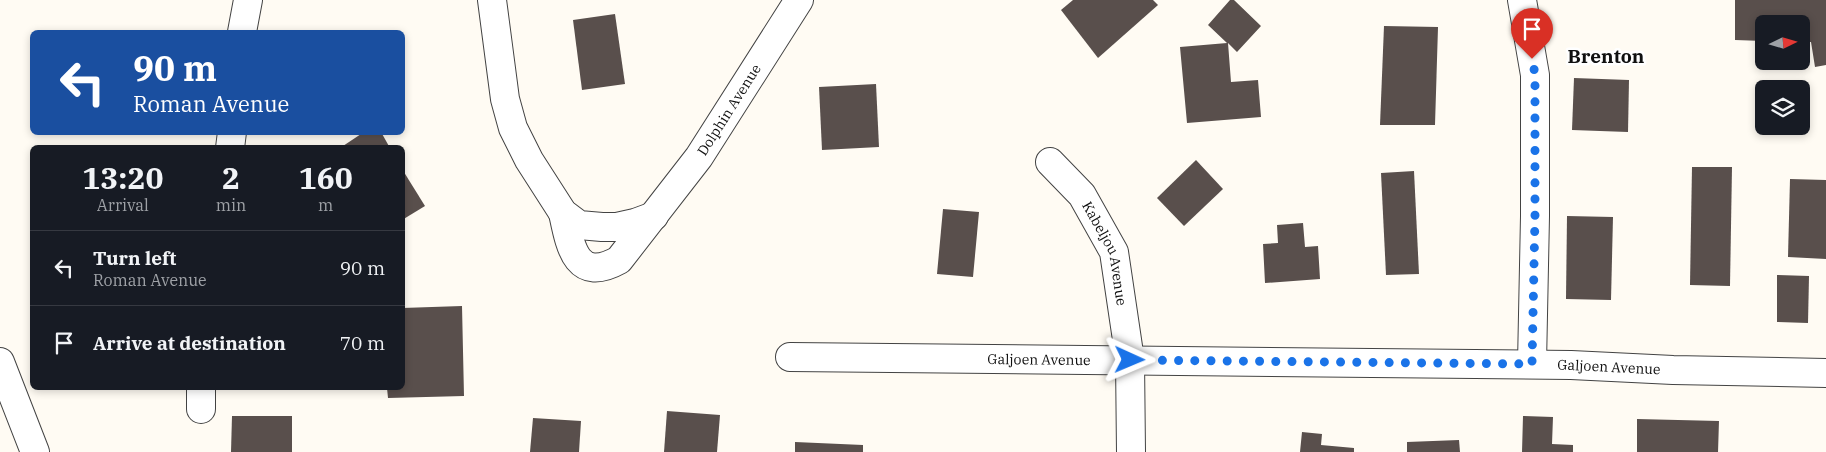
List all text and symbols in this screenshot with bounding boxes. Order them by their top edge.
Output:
pin [1511,8,1553,59]
icon: arrive [1518,15,1546,43]
north arrow [1755,15,1810,70]
map controls [1755,15,1810,135]
district label: Brenton [1568,44,1645,68]
text: 90 m [133,45,217,91]
icon: left [50,50,115,115]
street label: Dolphin Avenue [693,61,765,159]
button: layers [1755,80,1810,135]
text: Roman Avenue [133,89,289,118]
text: 13:20 [82,158,163,197]
text: 2 [222,158,240,197]
text: 160 [299,158,353,197]
text: Arrival [97,195,149,215]
text: min [216,195,246,215]
text: m [318,195,333,215]
street label: Kabeljou Avenue [1078,198,1131,307]
text: Turn left [93,246,176,270]
icon: left [50,254,78,282]
text: 90 m [340,256,385,280]
text: Roman Avenue [93,270,207,290]
icon: arrive [50,329,78,357]
text: Arrive at destination [93,331,286,355]
text: 70 m [340,331,385,355]
position arrow [1103,333,1155,385]
street label: Galjoen Avenue [987,350,1091,369]
street label: Galjoen Avenue [1557,356,1661,378]

